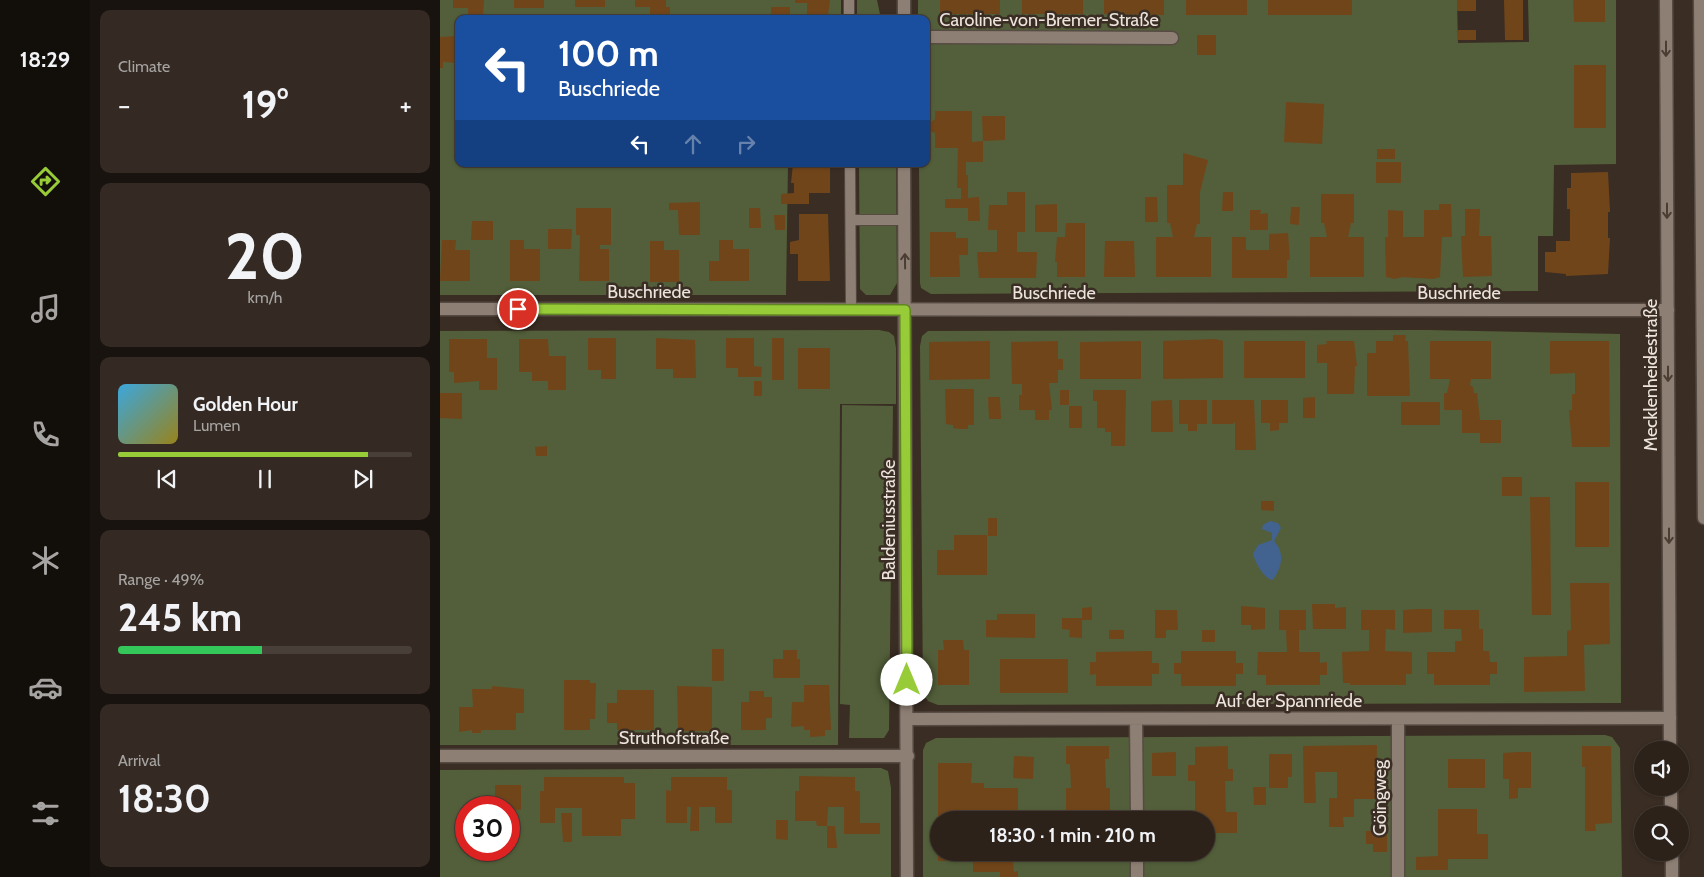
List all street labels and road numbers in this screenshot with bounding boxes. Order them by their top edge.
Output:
street label: Caroline-von-Bremer-Straße [939,9,1159,31]
street label: Buschriede [607,281,691,303]
street label: Buschriede [1012,282,1096,304]
street label: Buschriede [1417,282,1501,304]
street label: Mecklenheidestraße [1640,299,1662,451]
street label: Baldeniusstraße [878,460,900,580]
street label: Auf der Spannriede [1216,690,1362,712]
street label: Struthofstraße [619,727,729,749]
street label: Göingweg [1369,759,1391,836]

